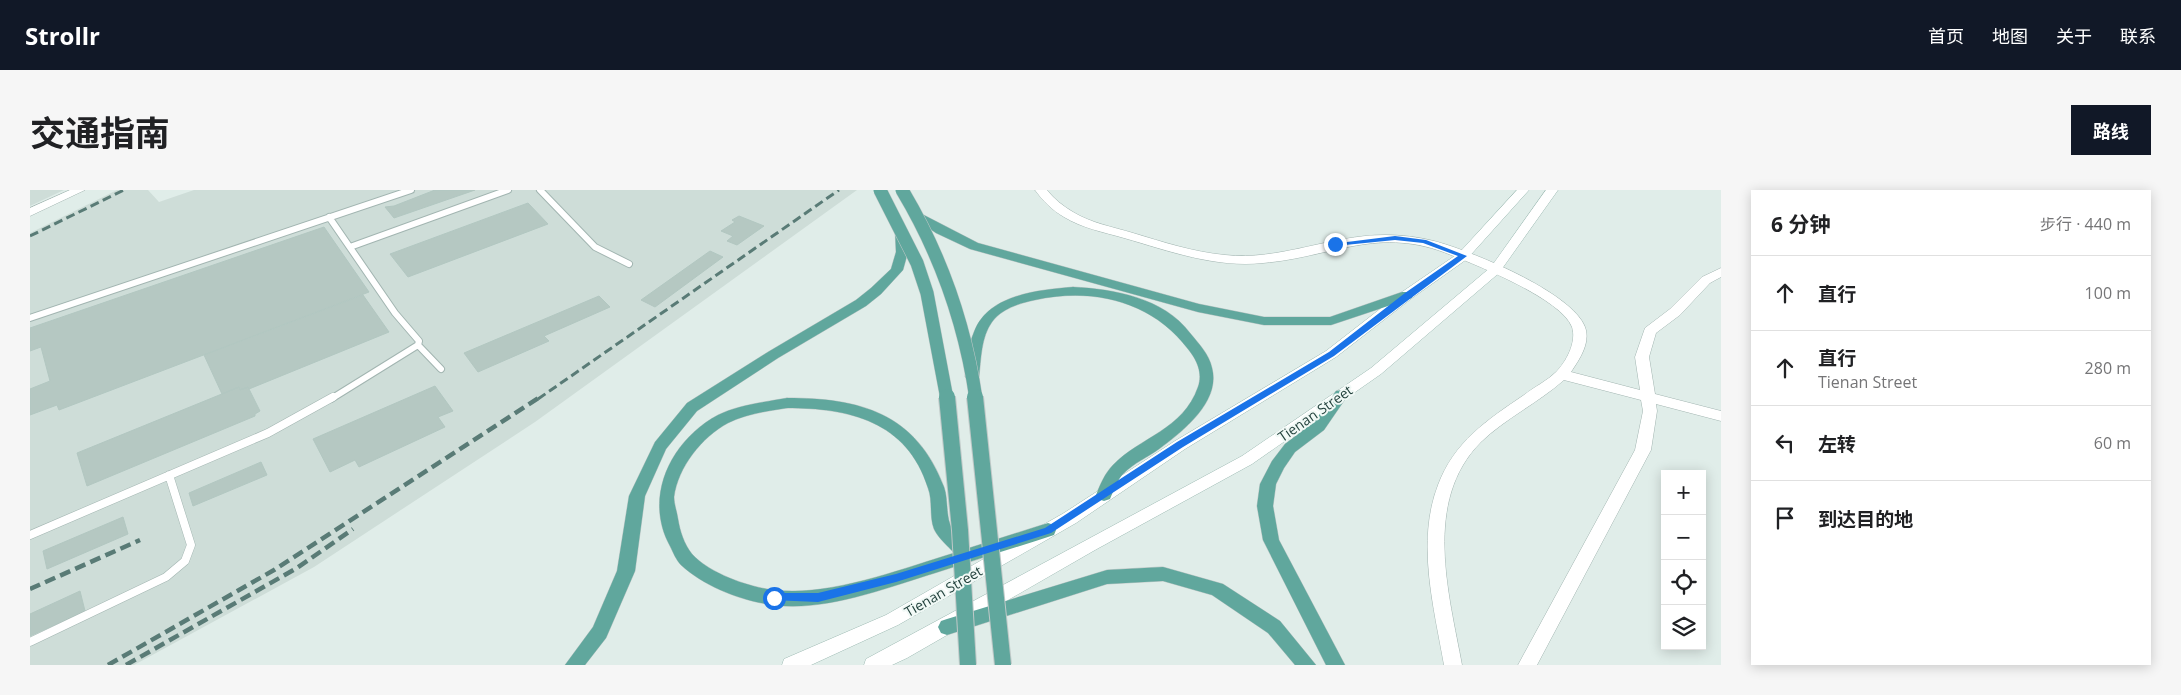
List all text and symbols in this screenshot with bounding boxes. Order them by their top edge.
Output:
text: Strollr [25,19,100,52]
text: 首页 [1928,24,1964,48]
text: 地图 [1992,24,2028,48]
text: 关于 [2056,24,2092,48]
text: 联系 [2120,24,2156,48]
button: 路线 [2071,105,2151,155]
text: 交通指南 [30,109,170,156]
text: 6 分钟 [1771,210,1830,238]
text: 步行 · 440 m [2040,213,2131,235]
route end [1324,233,1347,256]
icon: ahead [1771,279,1799,307]
text: 直行 [1818,281,1856,307]
text: 100 m [2085,282,2131,304]
text: 直行 [1818,345,1856,371]
icon: ahead [1771,354,1799,382]
text: 280 m [2085,357,2131,379]
text: Tienan Street [1818,371,1917,393]
street label: Tienan Street [1274,380,1356,446]
icon: left [1771,429,1799,457]
text: 左转 [1818,431,1856,457]
text: 60 m [2094,432,2131,454]
map controls [1661,470,1706,650]
button: + [1661,470,1706,515]
icon: arrive [1771,504,1799,532]
text: 到达目的地 [1818,506,1913,532]
button: − [1661,515,1706,560]
button: locate [1661,560,1706,605]
street label: Tienan Street [901,561,985,621]
route start [763,587,786,610]
button: layers [1661,605,1706,650]

